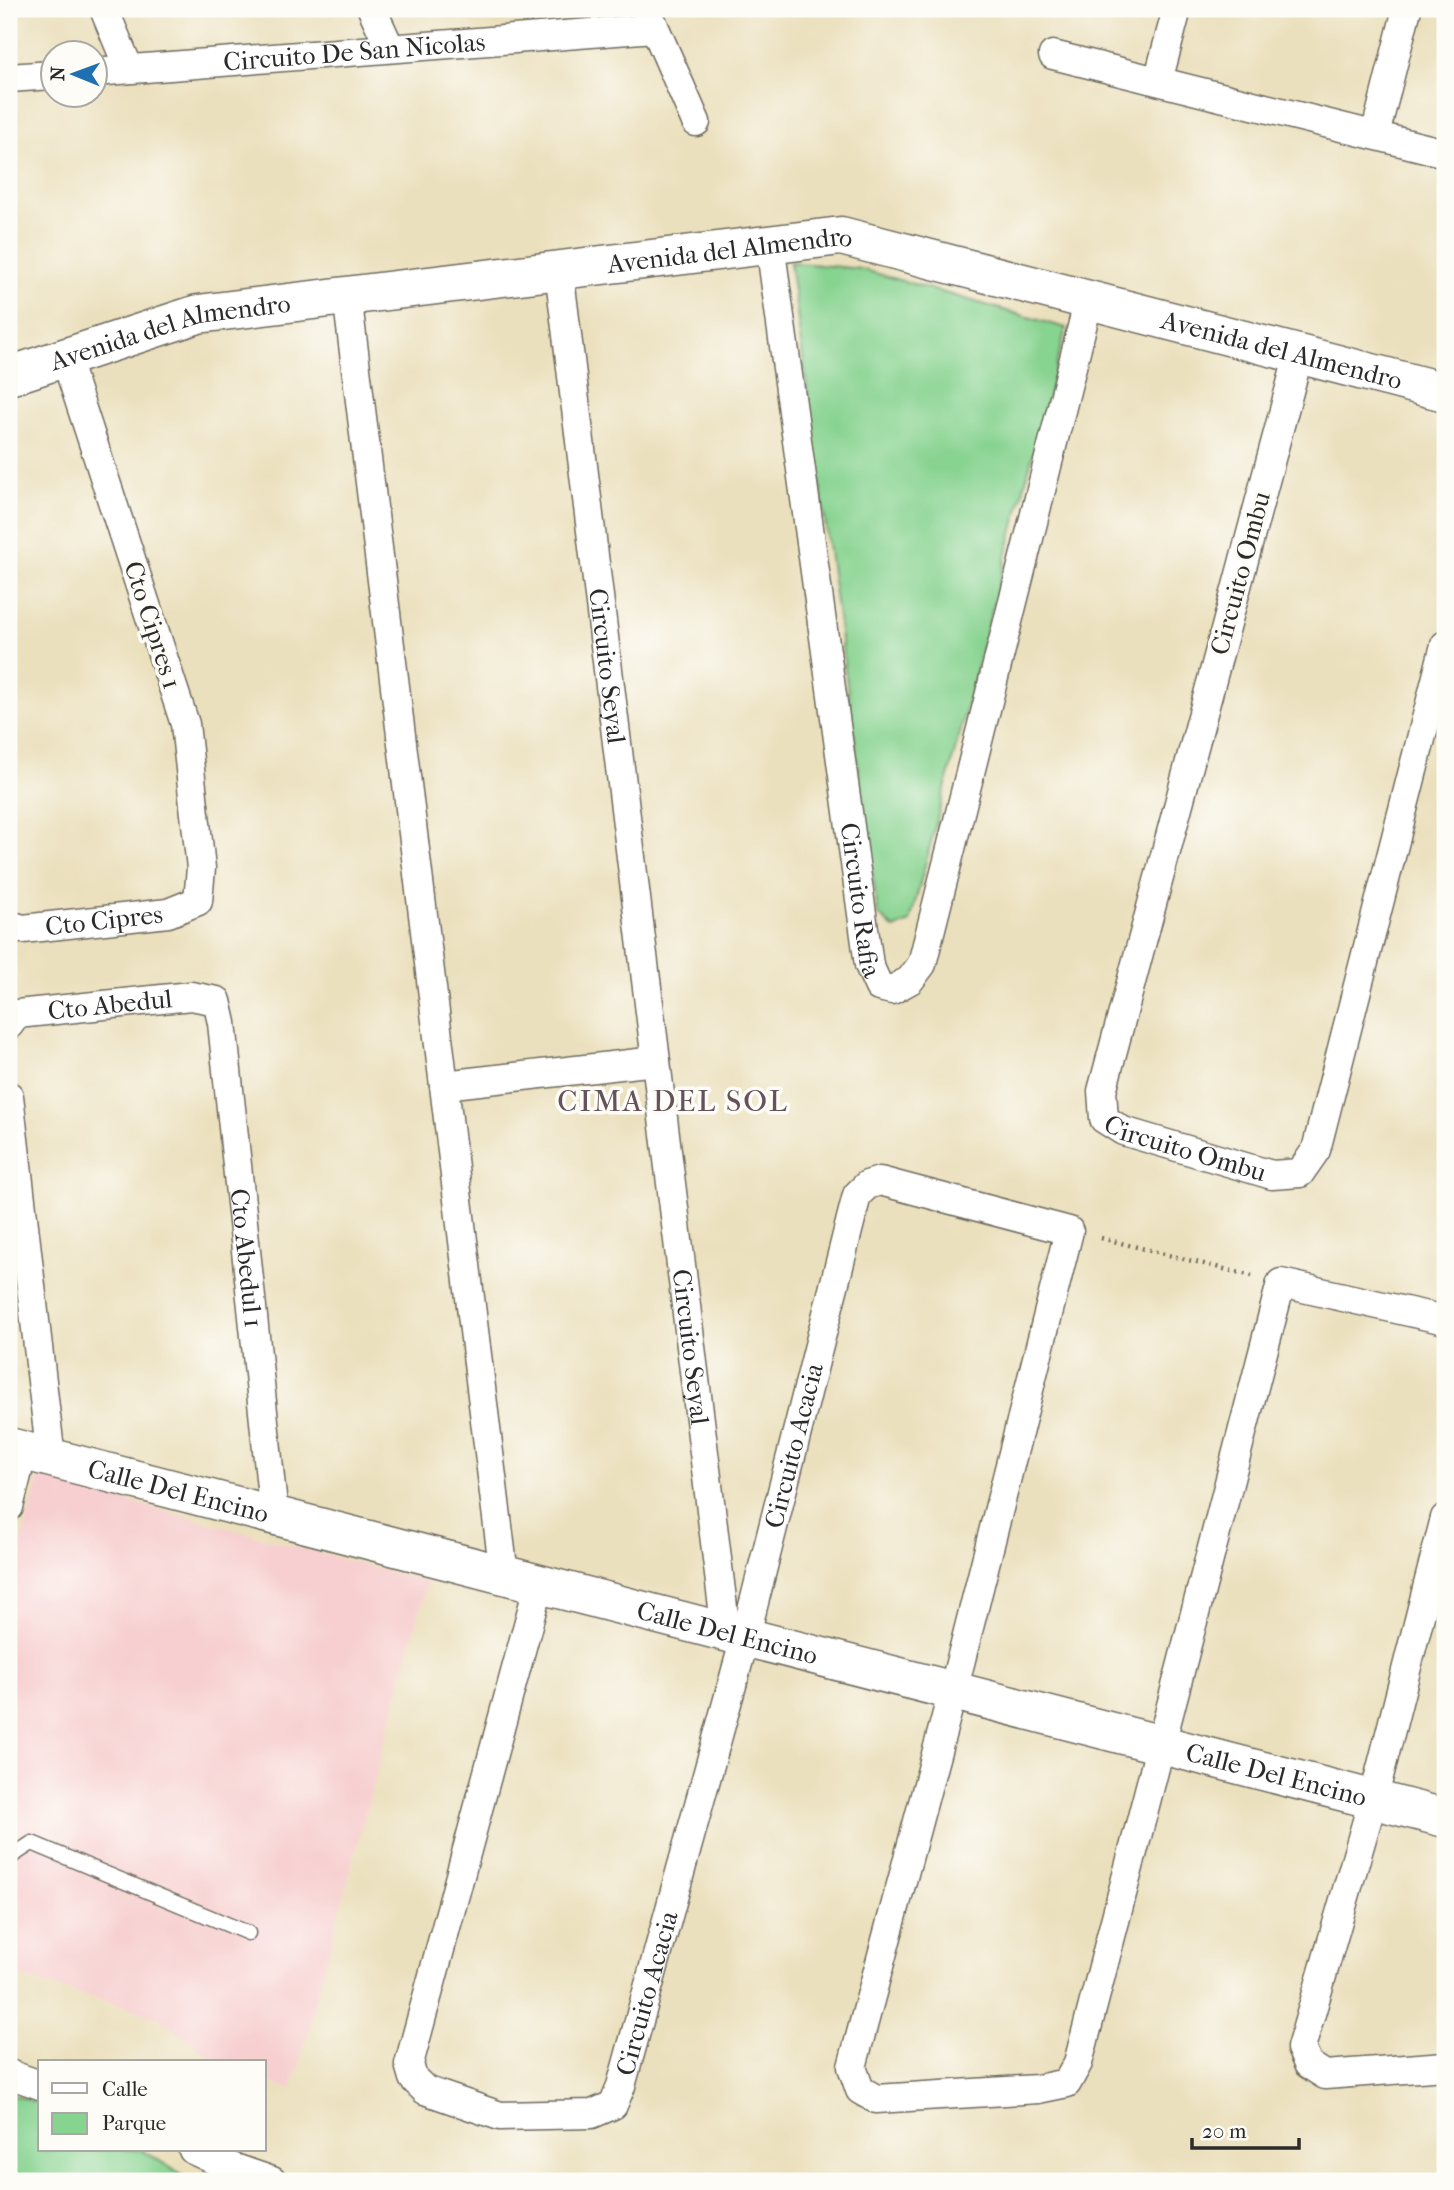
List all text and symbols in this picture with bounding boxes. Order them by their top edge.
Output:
street label: Circuito De San Nicolas [222,26,486,78]
north arrow [38,38,108,108]
text: N [47,66,69,81]
street label: Avenida del Almendro [605,221,856,280]
street label: Avenida del Almendro [45,288,292,378]
street label: Avenida del Almendro [1157,304,1405,396]
street label: Circuito Ombu [1204,488,1277,658]
street label: Cto Cipres 1 [117,557,188,693]
street label: Circuito Seyal [582,587,632,746]
street label: Circuito Rafia [834,821,888,983]
street label: Cto Cipres [44,899,164,942]
street label: Cto Abedul [46,983,174,1027]
district label: CIMA DEL SOL [557,1084,789,1119]
street label: Circuito Ombu [1098,1108,1270,1189]
street label: Cto Abedul 1 [224,1187,269,1329]
street label: Circuito Seyal [666,1267,715,1427]
street label: Circuito Acacia [758,1359,830,1532]
street label: Calle Del Encino [85,1453,272,1529]
street label: Calle Del Encino [633,1595,821,1671]
street label: Calle Del Encino [1182,1737,1370,1813]
street label: Circuito Acacia [610,1907,685,2079]
legend [38,2060,266,2152]
text: Calle [102,2077,148,2101]
scale bar [1192,2106,1298,2150]
text: Parque [102,2111,166,2135]
text: 20 m [1202,2119,1247,2143]

